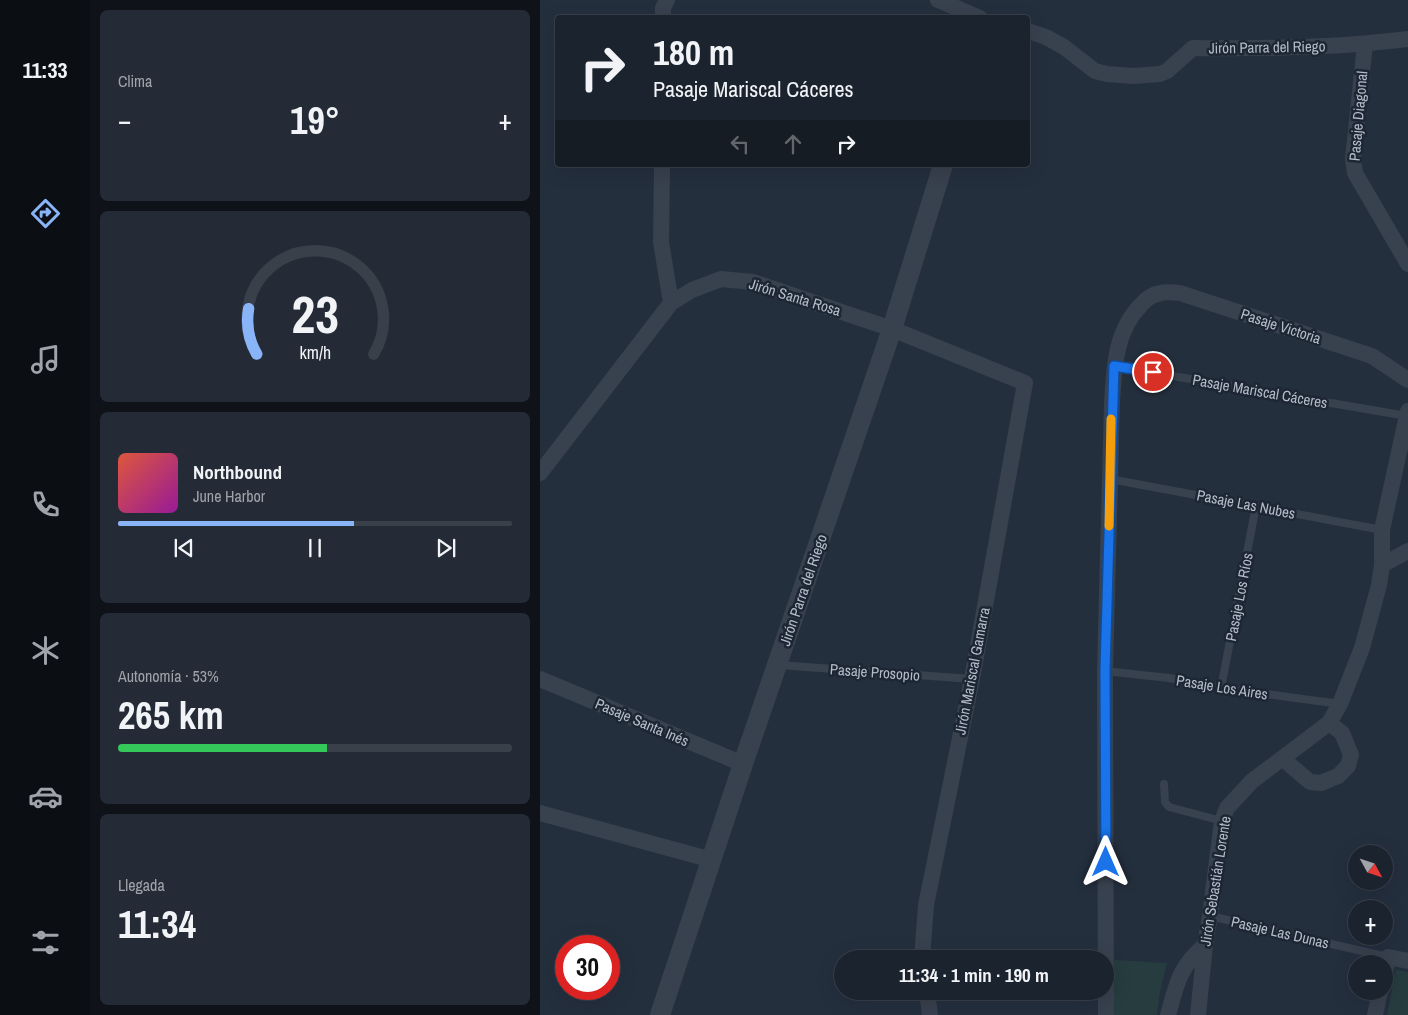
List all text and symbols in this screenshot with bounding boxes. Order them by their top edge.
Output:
text: 180 m [653,29,734,76]
icon: right [570,35,635,100]
street label: Jirón Parra del Riego [1208,35,1326,59]
text: 11:33 [22,55,68,85]
text: Clima [118,70,152,92]
street label: Pasaje Diagonal [1344,70,1372,162]
text: Pasaje Mariscal Cáceres [653,74,854,104]
text: 19° [290,95,340,146]
text: − [118,101,131,139]
text: + [499,101,512,139]
icon: left [726,130,754,158]
icon: ahead [779,130,807,158]
icon: right [832,130,860,158]
icon: directions [28,196,63,231]
street label: Jirón Santa Rosa [746,273,844,321]
text: 23 [291,279,339,349]
street label: Pasaje Victoria [1238,303,1324,349]
text: km/h [299,341,331,365]
icon: music [28,342,63,377]
pin [1132,351,1174,393]
icon: arrive [1139,358,1167,386]
street label: Pasaje Mariscal Cáceres [1191,369,1329,413]
text: Northbound [193,459,282,485]
street label: Pasaje Las Nubes [1195,484,1297,524]
text: June Harbor [193,485,265,507]
icon: phone [28,487,63,522]
street label: Jirón Parra del Riego [774,531,832,649]
icon: previous [170,534,198,562]
icon: pause [301,534,329,562]
icon: next [432,534,460,562]
street label: Pasaje Los Ríos [1220,551,1258,643]
street label: Jirón Mariscal Gamarra [949,605,995,736]
icon: climate [28,633,63,668]
street label: Pasaje Prosopio [829,658,921,686]
text: Autonomía · 53% [118,665,219,687]
street label: Pasaje Los Aires [1175,669,1269,705]
text: 265 km [118,690,224,741]
street label: Pasaje Santa Inés [592,693,692,751]
icon: car [28,779,63,814]
street label: Jirón Sebastián Lorente [1194,814,1236,947]
position arrow [1079,835,1131,887]
north arrow [1348,845,1392,890]
map controls [1348,845,1393,1000]
text: Llegada [118,874,165,896]
text: 11:34 [118,899,196,950]
button: + [1348,900,1393,945]
street label: Pasaje Las Dunas [1229,911,1331,953]
icon: filters [28,925,63,960]
speed limit sign: 30 [555,935,620,1000]
button: − [1348,955,1393,1000]
text: 11:34 · 1 min · 190 m [899,962,1049,988]

